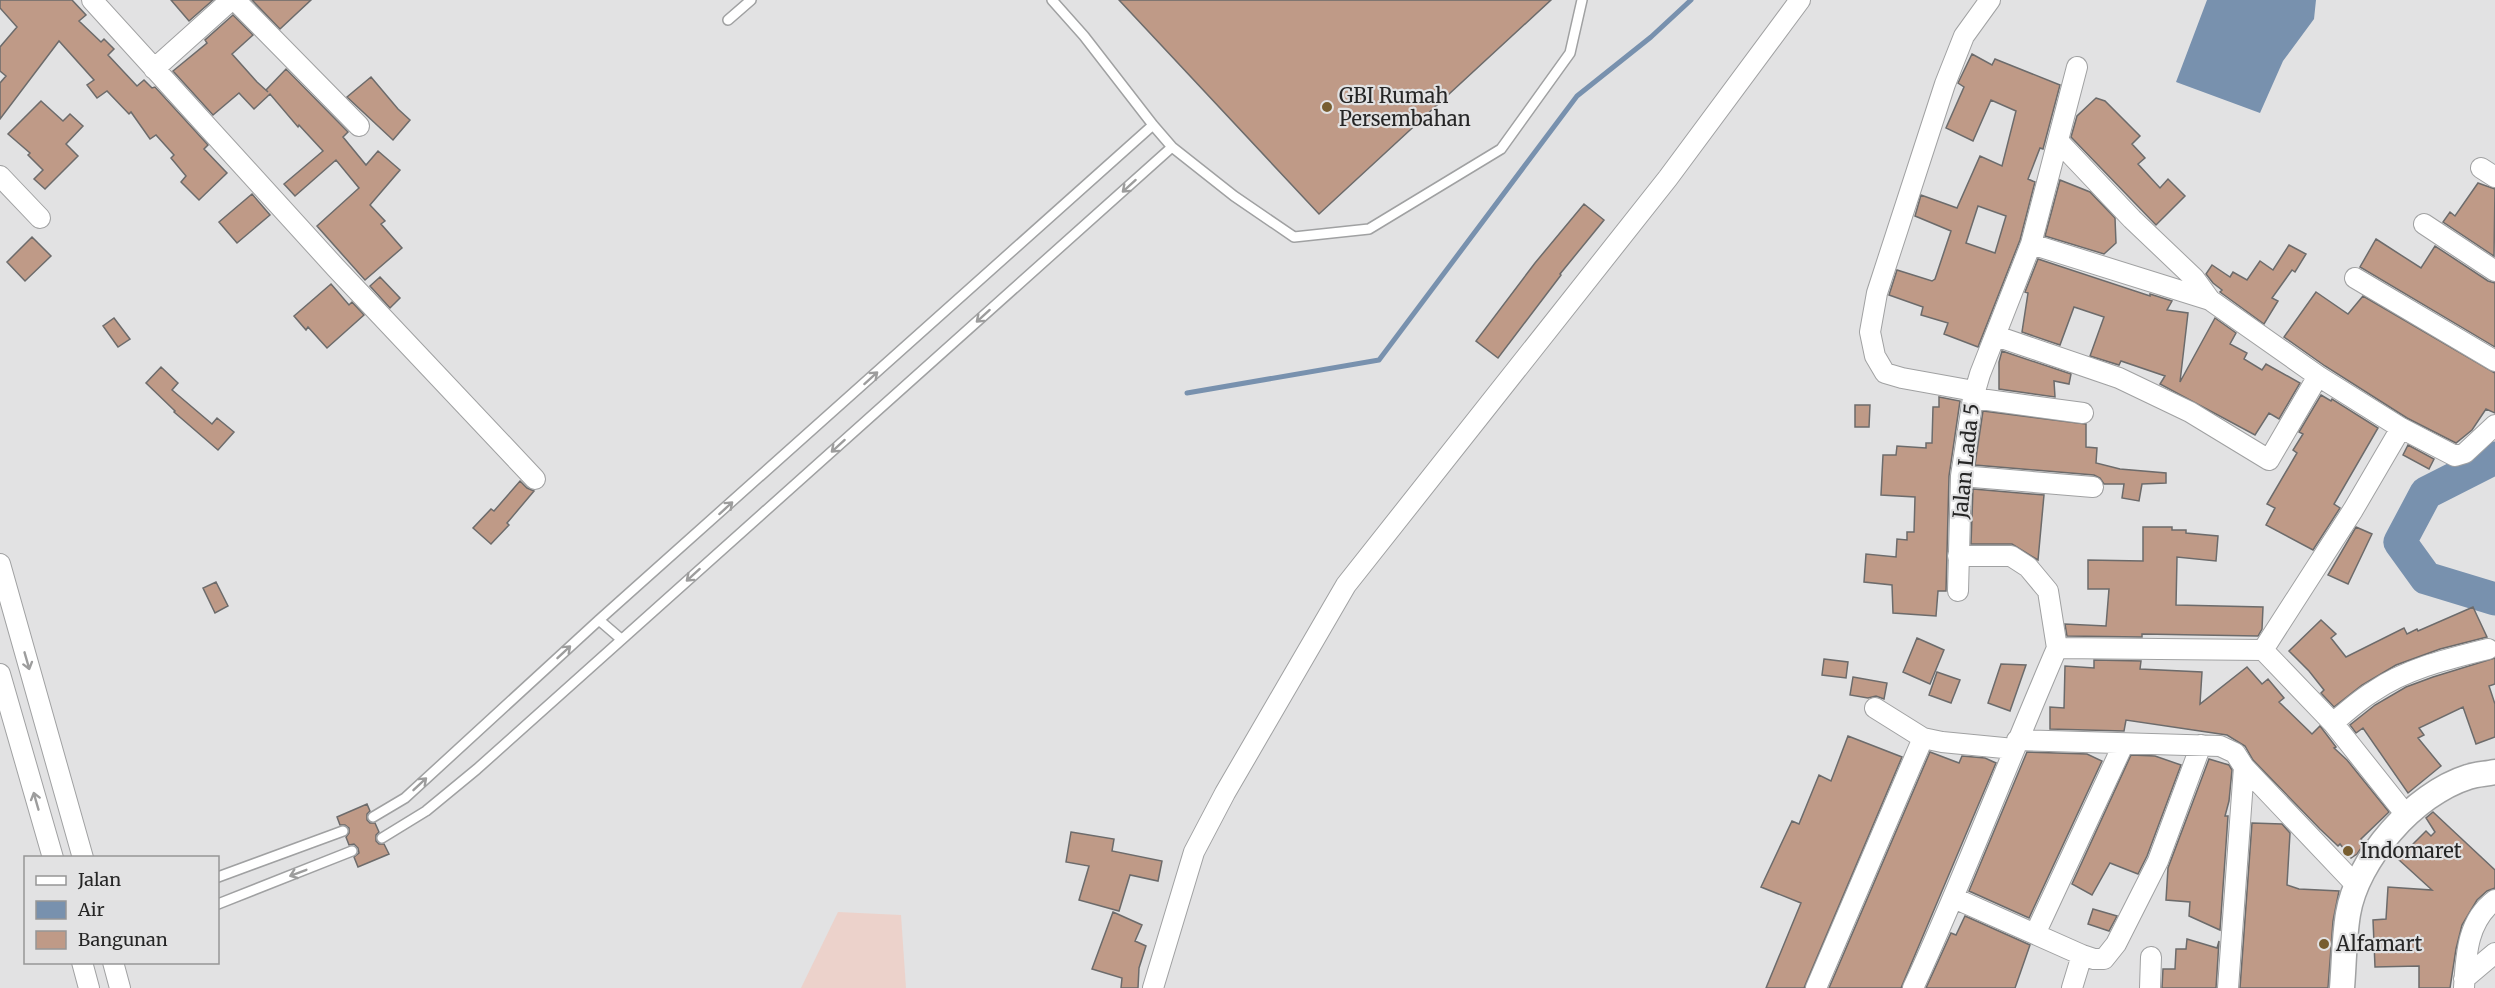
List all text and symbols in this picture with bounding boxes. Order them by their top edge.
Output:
place label: GBI Rumah Persembahan [1339,83,1471,131]
marker: GBI Rumah Persembahan [1320,100,1334,114]
one-way arrow [1122,179,1137,193]
one-way arrow [976,309,991,323]
one-way arrow [863,371,878,385]
street label: Jalan Lada 5 [1947,402,1984,521]
one-way arrow [831,439,846,453]
one-way arrow [718,501,733,515]
one-way arrow [685,568,700,582]
one-way arrow [556,645,571,659]
one-way arrow [22,651,33,670]
one-way arrow [413,776,428,791]
one-way arrow [30,792,42,811]
place label: Indomaret [2360,838,2462,863]
marker: Indomaret [2341,844,2355,858]
legend [24,856,219,964]
text: Jalan [77,868,121,891]
one-way arrow [289,868,307,879]
text: Air [77,898,105,921]
text: Bangunan [78,928,168,951]
place label: Alfamart [2335,931,2423,956]
marker: Alfamart [2317,937,2331,951]

